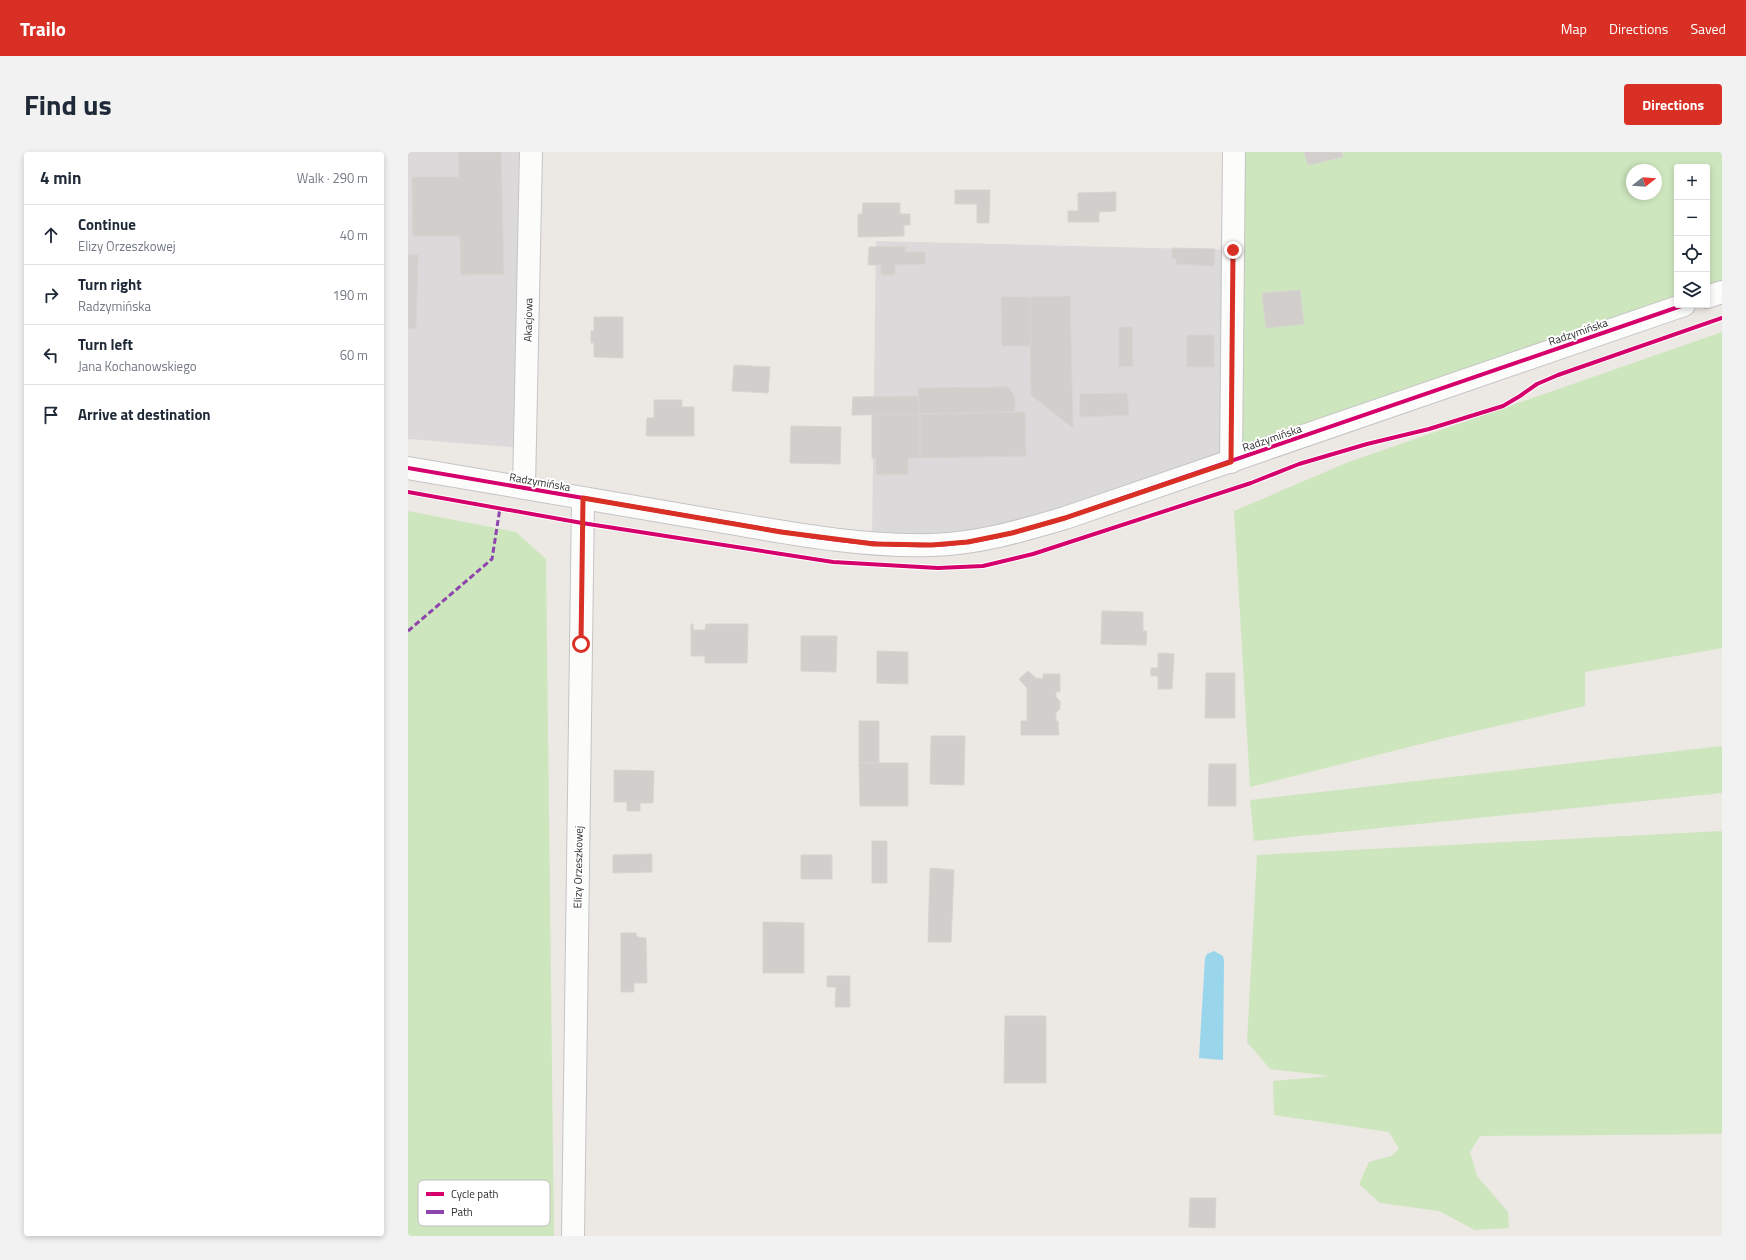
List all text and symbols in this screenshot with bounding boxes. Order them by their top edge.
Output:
text: Trailo [20,14,66,43]
text: Map [1561,18,1587,39]
text: Directions [1609,18,1668,39]
text: Saved [1690,18,1726,39]
text: Find us [24,83,112,126]
button: Directions [1624,84,1722,125]
north arrow [1626,164,1662,200]
map controls [1674,164,1710,308]
button: + [1674,164,1710,200]
text: 4 min [40,165,81,191]
text: Walk · 290 m [297,168,368,188]
button: − [1674,200,1710,236]
text: Continue [78,213,136,236]
icon: ahead [40,224,62,246]
text: 40 m [340,225,368,245]
text: Elizy Orzeszkowej [78,236,176,256]
button: locate [1674,236,1710,272]
route end [1224,241,1242,259]
button: layers [1674,272,1710,308]
text: Turn right [78,273,142,296]
icon: right [40,284,62,306]
text: 190 m [332,285,368,305]
text: Radzymińska [78,296,151,316]
street label: Akacjowa [520,297,536,342]
street label: Radzymińska [1546,314,1610,350]
text: Turn left [78,333,133,356]
icon: left [40,344,62,366]
text: 60 m [340,345,368,365]
text: Jana Kochanowskiego [78,356,197,376]
text: Arrive at destination [78,403,211,426]
icon: arrive [40,404,62,426]
street label: Radzymińska [1240,420,1304,456]
street label: Radzymińska [508,469,572,495]
route start [572,635,590,653]
street label: Elizy Orzeszkowej [569,826,587,908]
legend [418,1180,550,1226]
text: Cycle path [451,1186,499,1202]
text: Path [451,1204,473,1220]

